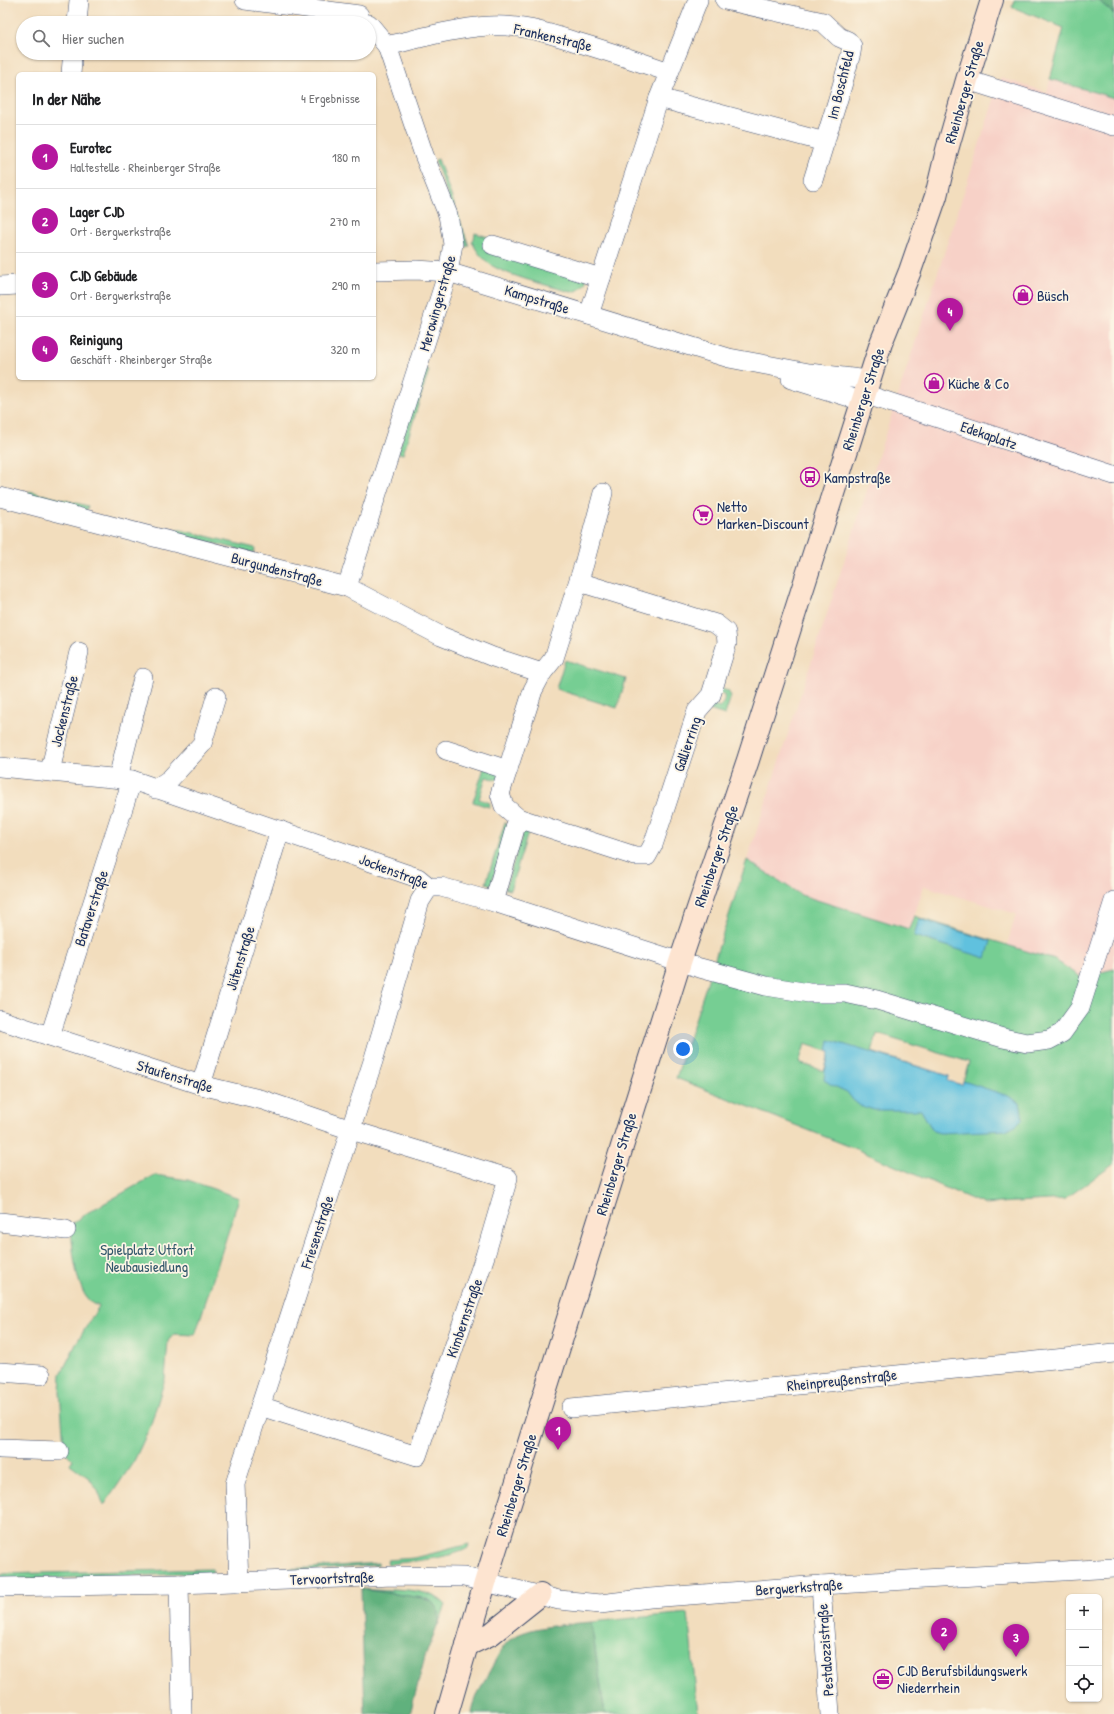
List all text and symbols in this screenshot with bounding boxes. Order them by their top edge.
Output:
search box [16,16,376,60]
street label: Frankenstraße [511,18,594,56]
icon: search [30,27,52,49]
text: Hier suchen [62,28,124,49]
street label: Rheinberger Straße [939,38,989,146]
street label: Im Boschfeld [821,48,859,121]
text: In der Nähe [32,87,101,110]
text: 4 Ergebnisse [301,89,360,107]
text: Eurotec [70,137,111,158]
text: 1 [43,148,47,166]
text: 180 m [332,148,360,166]
text: Haltestelle · Rheinberger Straße [70,158,221,176]
text: Lager CJD [70,201,124,222]
text: 2 [42,212,48,230]
text: 270 m [330,212,360,230]
text: Ort · Bergwerkstraße [70,222,171,240]
street label: Merowingerstraße [413,253,461,353]
text: CJD Gebäude [70,265,137,286]
text: 3 [42,276,48,294]
text: 290 m [331,276,360,294]
street label: Kampstraße [502,279,572,319]
shop icon: Büsch [1012,284,1034,306]
place label: Büsch [1037,285,1069,306]
text: Ort · Bergwerkstraße [70,286,171,304]
pin: 4 [937,298,963,331]
text: Reinigung [70,329,122,350]
text: 4 [43,340,47,358]
text: 320 m [330,340,360,358]
street label: Rheinberger Straße [837,345,889,453]
text: Geschäft · Rheinberger Straße [70,350,212,368]
shop icon: Küche & Co [923,372,945,394]
place label: Küche & Co [948,373,1009,394]
street label: Edekaplatz [958,416,1021,455]
bus stop icon: Kampstraße [799,466,821,488]
place label: Kampstraße [824,467,891,488]
place label: Netto Marken-Discount [717,496,810,534]
supermarket icon: Netto Marken-Discount [692,504,714,526]
street label: Burgundenstraße [229,547,325,591]
street label: Jockenstraße [45,673,83,749]
street label: Gallierring [668,713,706,774]
street label: Rheinberger Straße [689,802,743,910]
street label: Jockenstraße [356,848,432,894]
street label: Bataverstraße [69,867,113,949]
street label: Jütenstraße [220,923,260,993]
your location [673,1039,693,1059]
street label: Staufenstraße [134,1054,216,1098]
street label: Rheinberger Straße [590,1110,642,1218]
street label: Friesenstraße [295,1193,339,1272]
park label: Spielplatz Utfort Neubausiedlung [100,1239,195,1277]
street label: Kimbernstraße [441,1276,487,1360]
street label: Rheinpreußenstraße [786,1364,898,1396]
pin: 1 [545,1417,571,1450]
street label: Rheinberger Straße [490,1431,542,1539]
street label: Tervoortstraße [290,1566,375,1590]
street label: Bergwerkstraße [755,1573,843,1601]
map controls [1066,1594,1102,1702]
button: + [1066,1594,1102,1630]
street label: Pestalozzistraße [811,1603,839,1697]
pin: 2 [931,1618,957,1651]
pin: 3 [1003,1624,1029,1657]
button: − [1066,1630,1102,1666]
place label: CJD Berufsbildungswerk Niederrhein [897,1660,1027,1698]
button: locate [1066,1666,1102,1702]
office icon: CJD Berufsbildungswerk Niederrhein [872,1668,894,1690]

